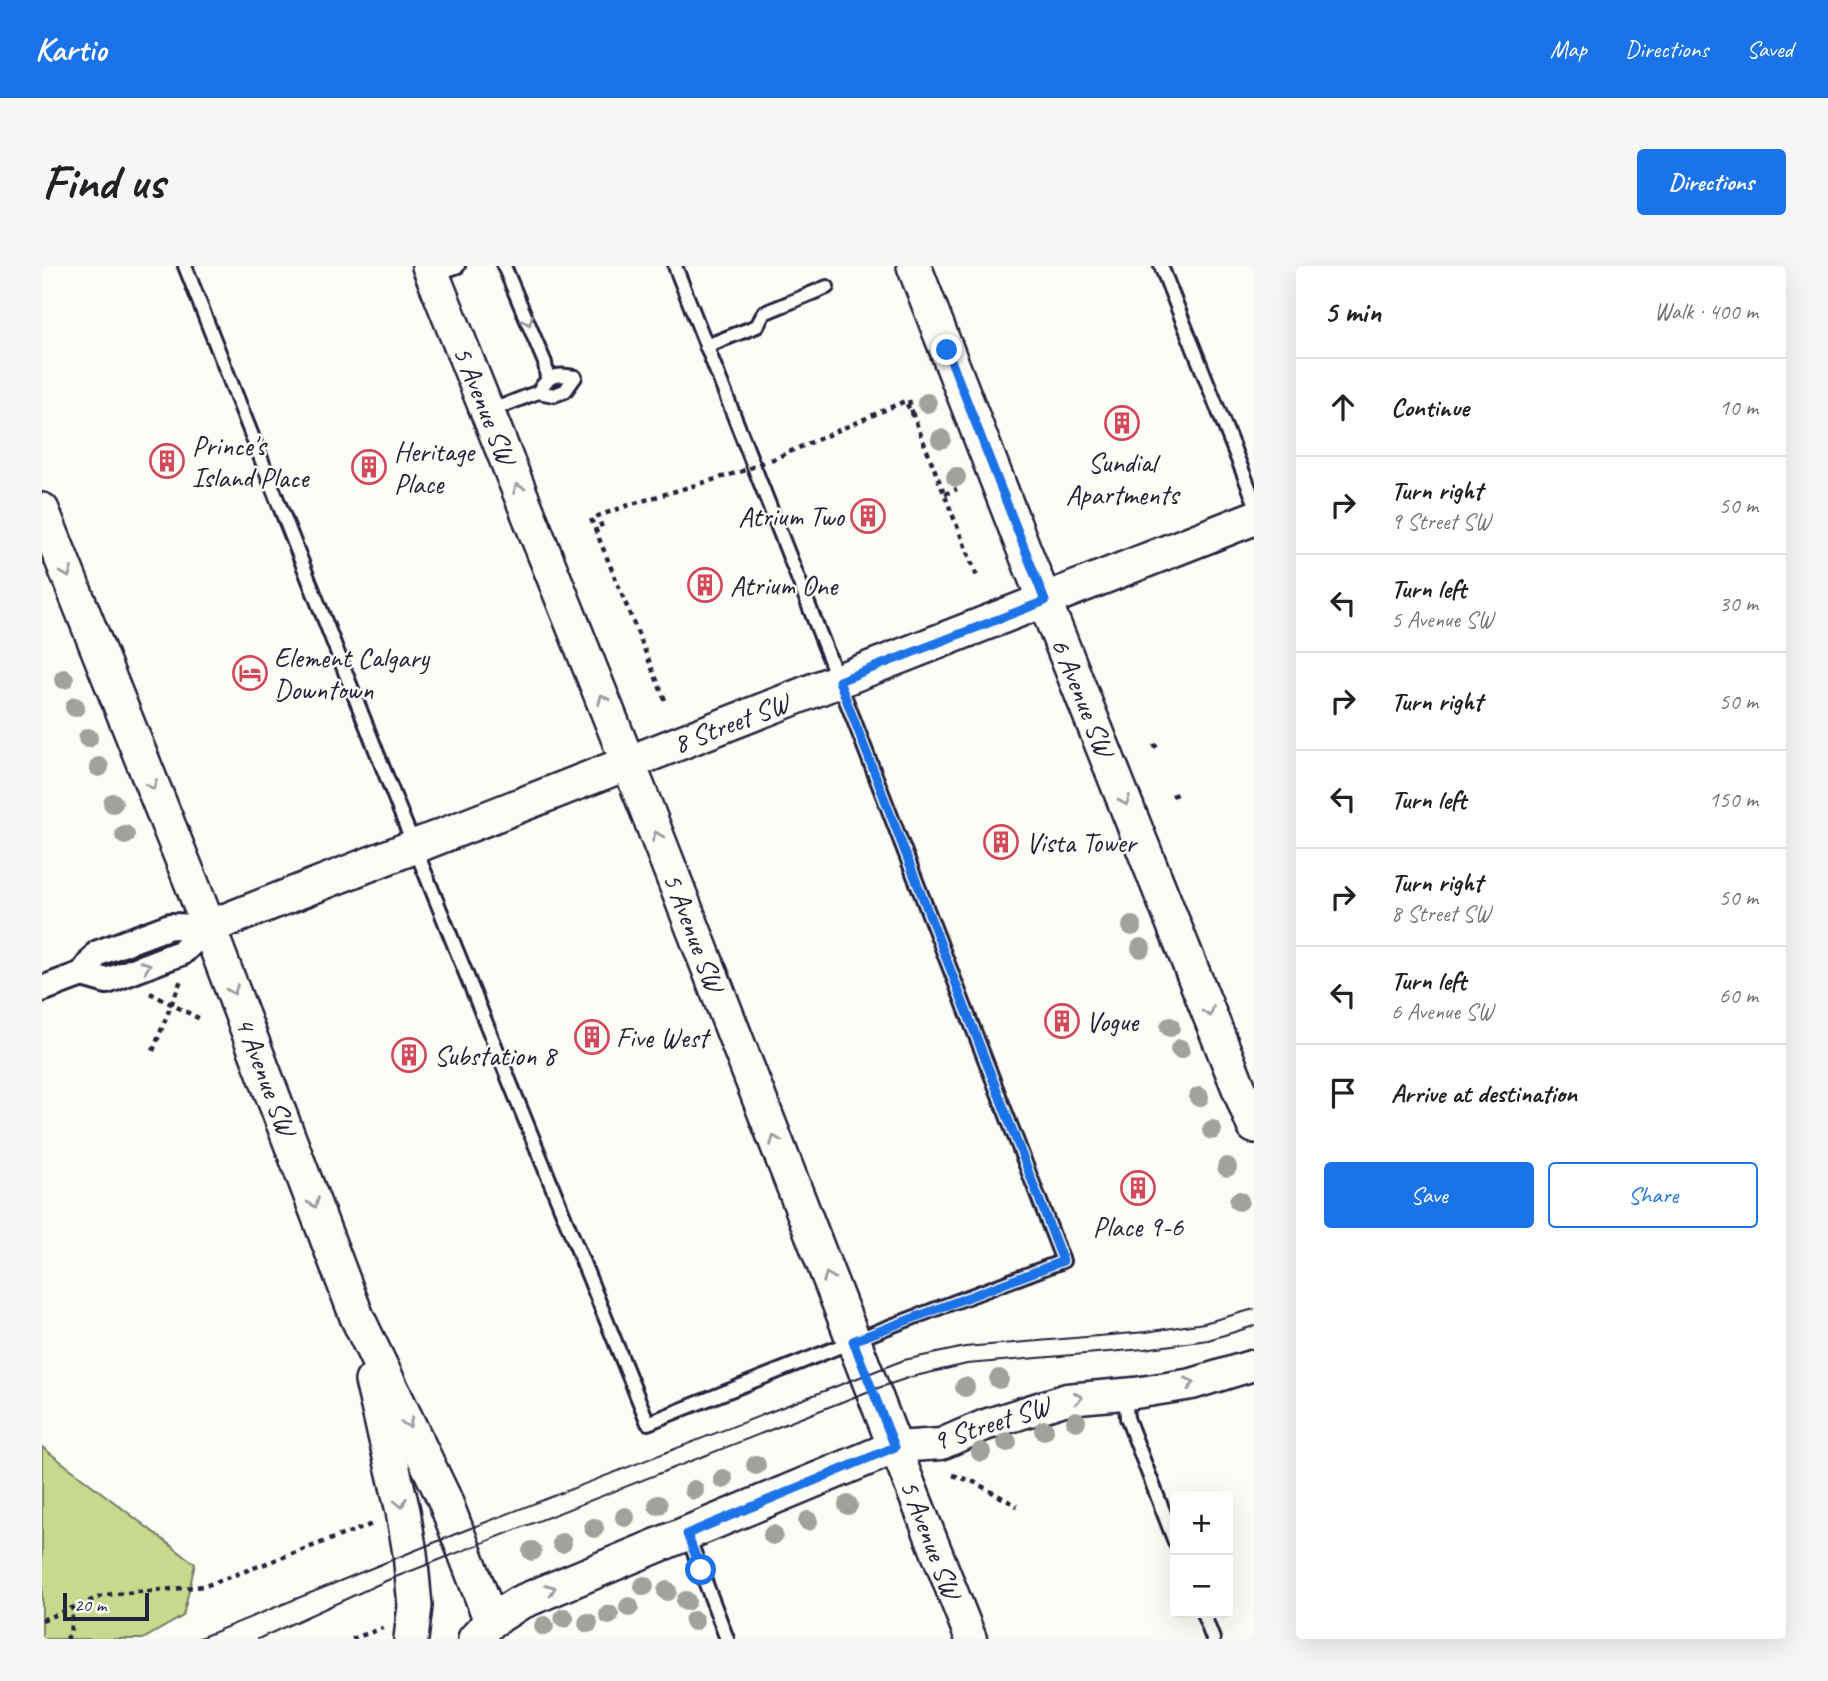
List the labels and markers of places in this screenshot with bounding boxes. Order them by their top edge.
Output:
building icon: Sundial Apartments [1103,404,1141,442]
place label: Prince's Island Place [192,428,310,495]
place label: Heritage Place [394,434,476,501]
building icon: Prince's Island Place [148,442,186,480]
place label: Sundial Apartments [1066,445,1181,512]
building icon: Heritage Place [350,448,388,486]
building icon: Atrium Two [849,497,887,535]
place label: Atrium Two [738,499,846,534]
building icon: Atrium One [686,566,724,604]
place label: Atrium One [730,568,839,603]
place label: Element Calgary Downtown [274,640,431,707]
hotel icon: Element Calgary Downtown [231,654,269,692]
building icon: Vista Tower [982,823,1020,861]
place label: Vista Tower [1026,825,1139,860]
building icon: Vogue [1043,1002,1081,1040]
place label: Vogue [1086,1004,1140,1039]
building icon: Five West [573,1018,611,1056]
place label: Five West [616,1020,711,1055]
building icon: Substation 8 [390,1036,428,1074]
place label: Substation 8 [434,1038,558,1073]
building icon: Place 9-6 [1119,1169,1157,1207]
place label: Place 9-6 [1093,1209,1185,1244]

